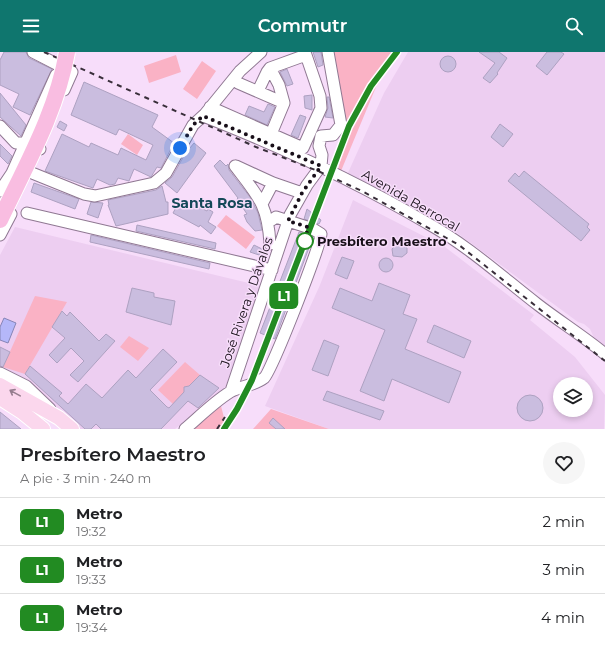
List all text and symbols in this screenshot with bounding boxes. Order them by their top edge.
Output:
icon: menu [20,15,42,37]
text: Commutr [258,15,347,37]
icon: search [563,15,585,37]
your location [170,138,190,158]
street label: Avenida Berrocal [359,165,463,235]
district label: Santa Rosa [171,194,253,212]
marker: Presbítero Maestro [296,232,314,250]
place label: Presbítero Maestro [317,233,447,249]
street label: José Rivera y Dávalos [216,235,276,370]
line badge: L1 [266,283,302,309]
text: L1 [277,287,291,305]
map controls [553,377,593,417]
button: layers [553,377,593,417]
one-way arrow [10,389,22,397]
button: heart [543,442,585,484]
text: Presbítero Maestro [20,443,206,466]
text: A pie · 3 min · 240 m [20,470,151,486]
text: Metro [76,504,122,523]
text: 2 min [542,512,585,531]
text: L1 [35,513,49,531]
text: 19:32 [76,523,106,539]
text: Metro [76,552,122,571]
text: 3 min [543,560,585,579]
text: L1 [35,561,49,579]
text: 19:33 [76,571,106,587]
text: Metro [76,600,122,619]
text: 4 min [541,608,585,627]
text: L1 [35,609,49,627]
text: 19:34 [76,619,107,635]

